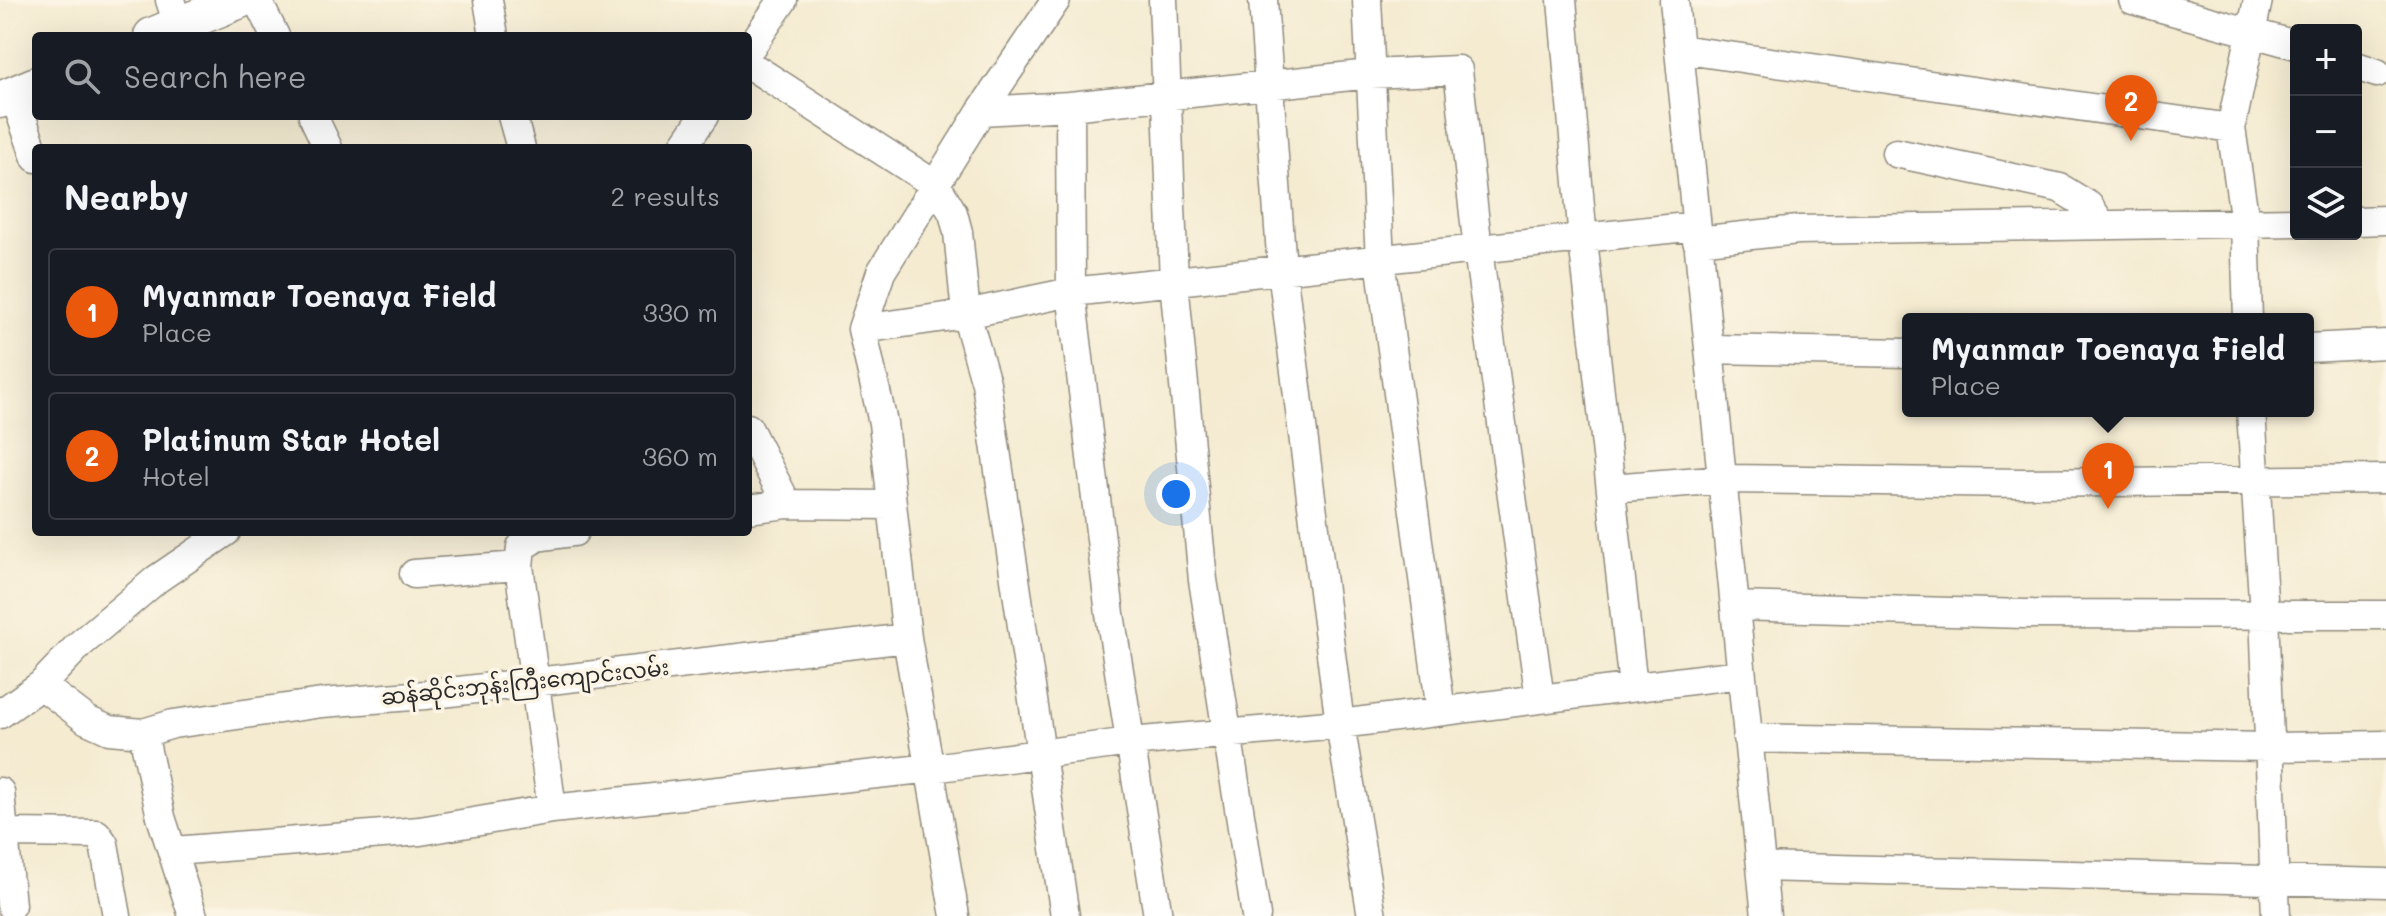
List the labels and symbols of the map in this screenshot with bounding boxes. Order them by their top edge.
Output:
pin: 2 [2105,75,2157,141]
pin: 1 [2082,443,2134,509]
your location [1156,474,1196,514]
street label: ဆန်ဆိုင်းဘုန်းကြီးကျောင်းလမ်း [379,652,671,716]

